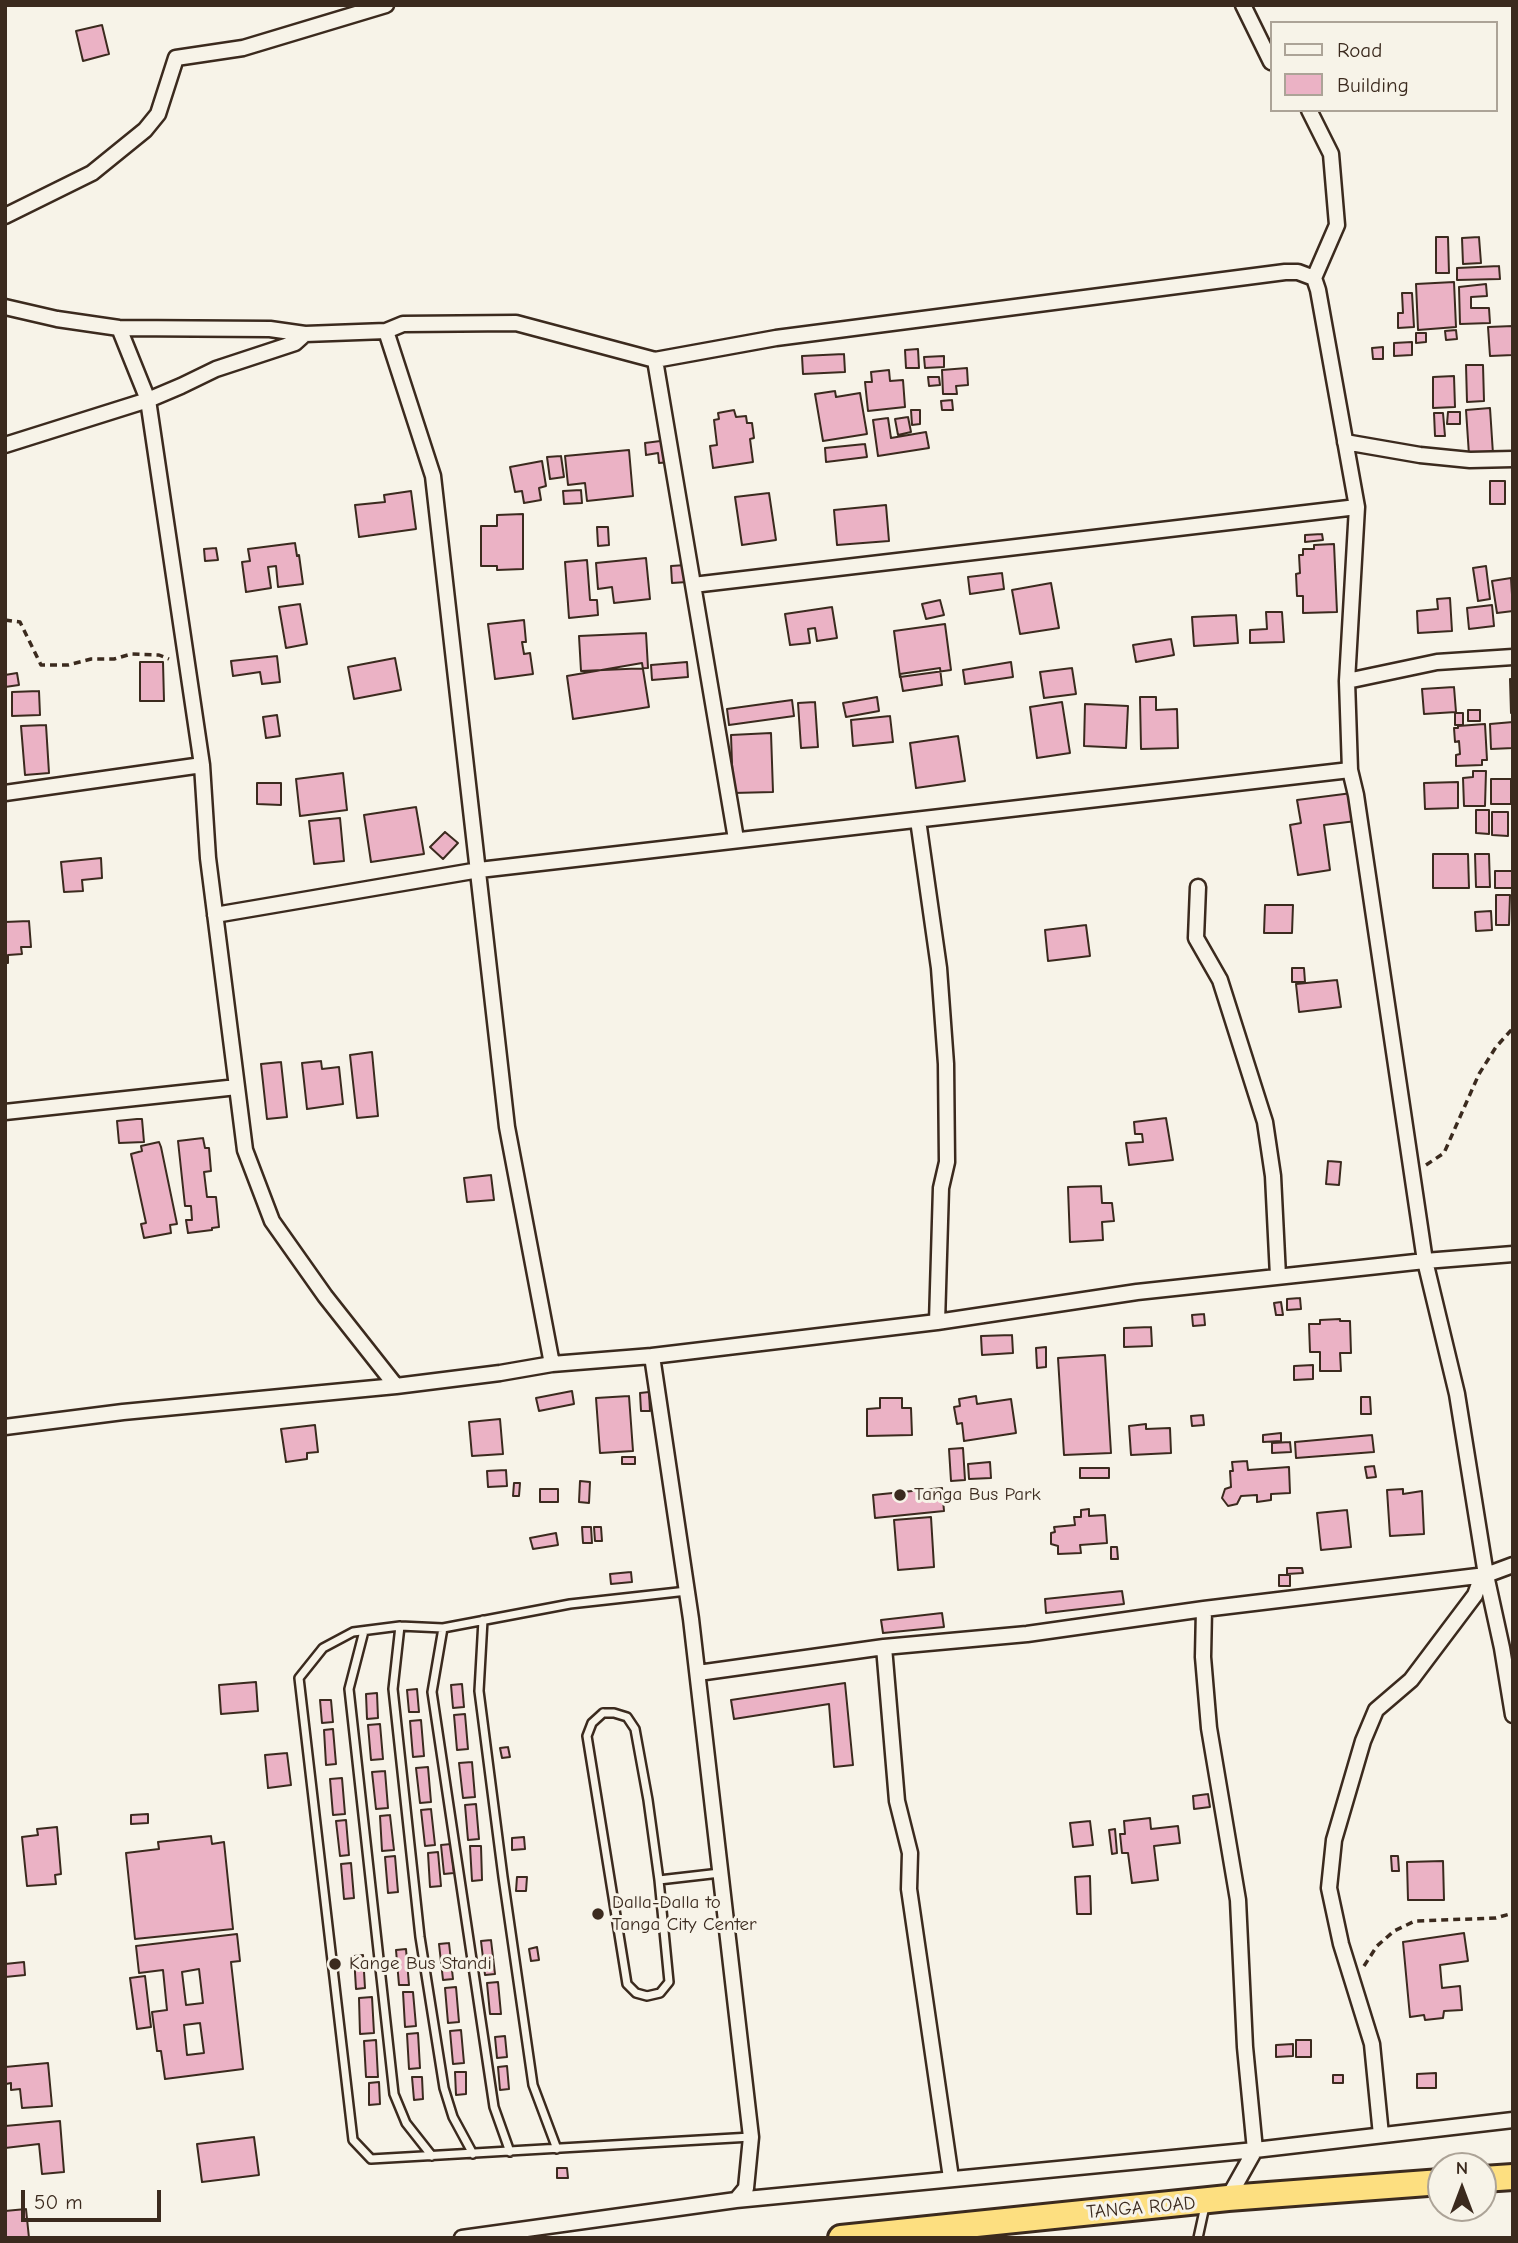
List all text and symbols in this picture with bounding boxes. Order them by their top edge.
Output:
legend [1270,21,1497,112]
text: Road [1337,38,1382,62]
text: Building [1337,73,1409,97]
place label: Tanga Bus Park [914,1484,1041,1506]
marker: Tanga Bus Park [892,1487,908,1503]
place label: Dalla-Dalla to Tanga City Center [612,1892,757,1936]
marker: Dalla-Dalla to Tanga City Center [590,1906,606,1922]
place label: Kange Bus Standi [349,1953,492,1975]
marker: Kange Bus Standi [327,1956,343,1972]
north arrow [1427,2152,1497,2222]
text: N [1456,2157,1468,2179]
scale bar [24,2176,164,2220]
text: 50 m [34,2190,83,2214]
street label: TANGA ROAD [1086,2192,1196,2224]

